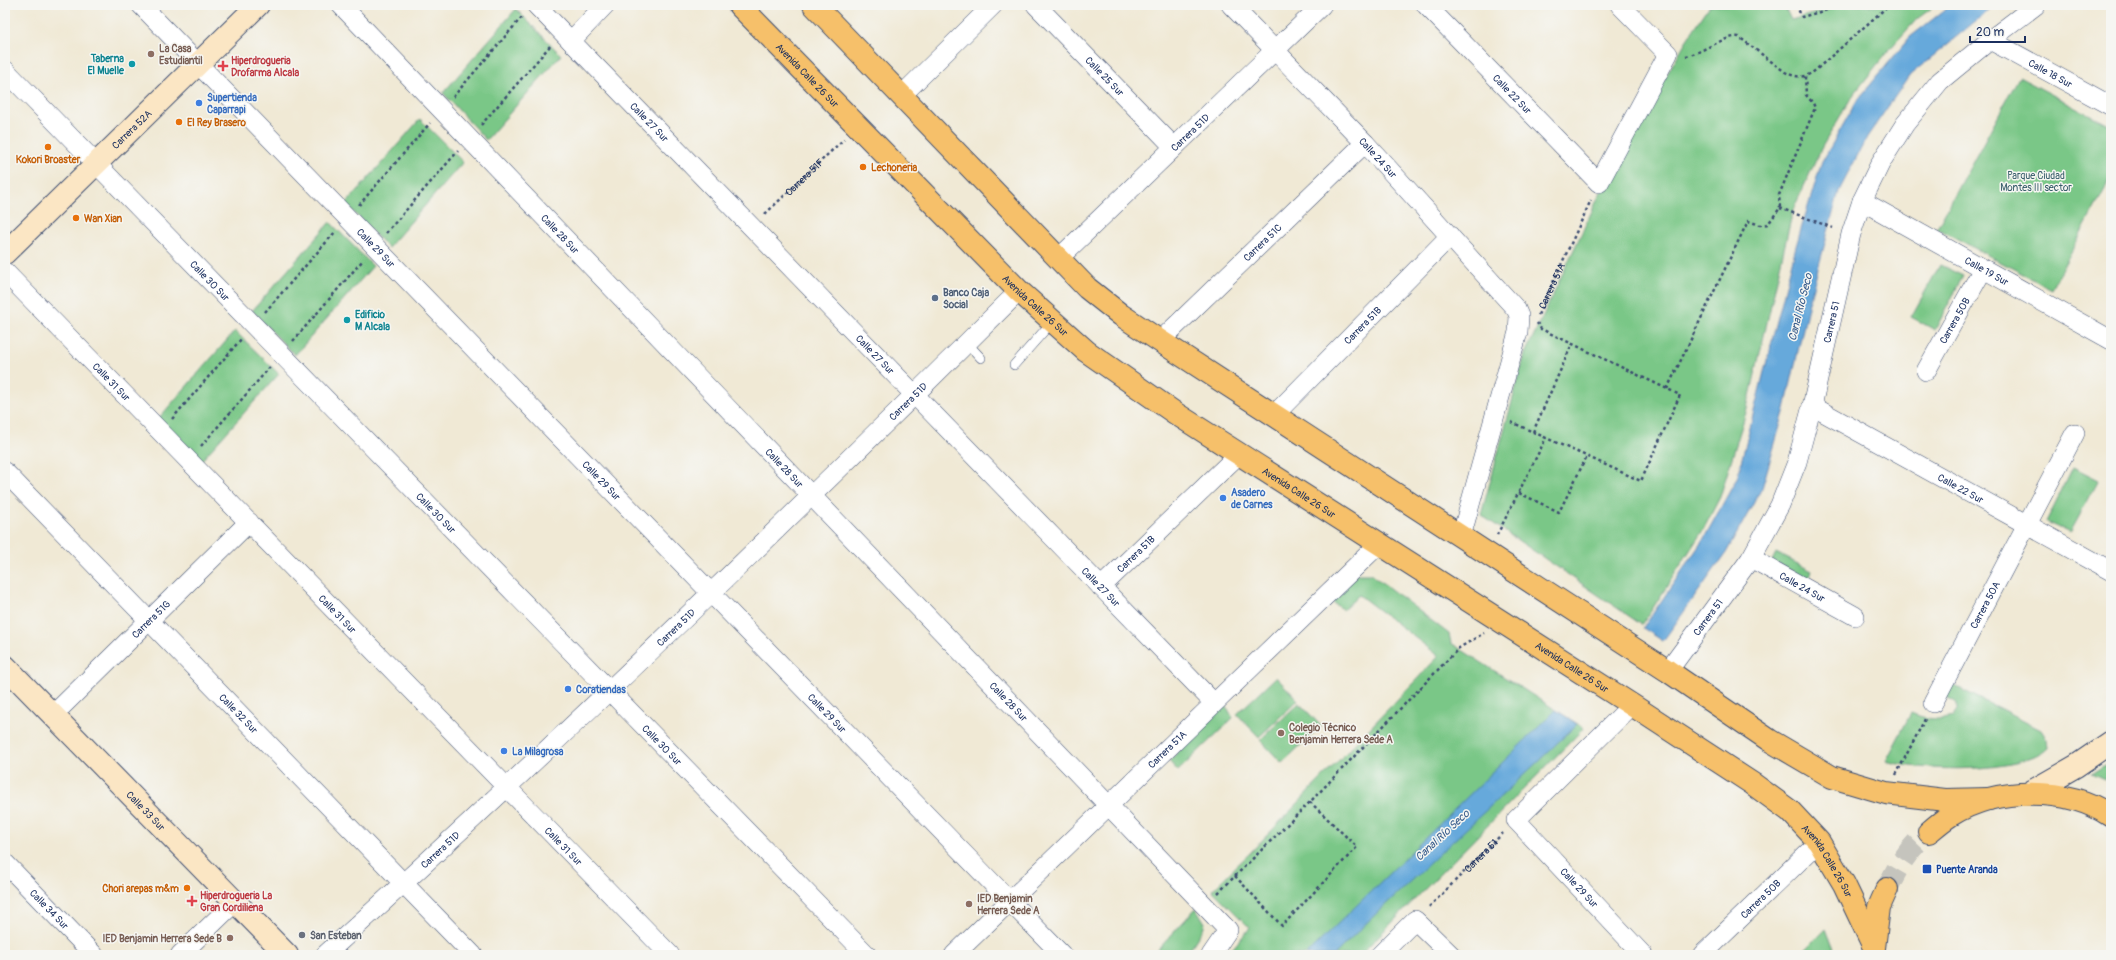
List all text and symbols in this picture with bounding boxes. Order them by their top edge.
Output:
scale bar [1970,18,2025,44]
text: 20 m [1976,25,2005,40]
street label: Avenida Calle 26 Sur [773,41,841,111]
place label: La Casa Estudiantil [159,43,203,67]
marker: La Casa Estudiantil [146,49,156,59]
place label: Taberna El Muelle [87,53,125,77]
street label: Calle 25 Sur [1082,54,1126,99]
place label: Hiperdrogueria Drofarma Alcala [231,55,300,79]
street label: Calle 18 Sur [2026,57,2075,91]
marker: Taberna El Muelle [127,59,137,69]
marker: Hiperdrogueria Drofarma Alcala [218,61,228,71]
street label: Calle 22 Sur [1490,72,1534,117]
place label: Supertienda Caparrapi [207,92,257,116]
marker: Supertienda Caparrapi [194,98,204,108]
street label: Calle 27 Sur [627,100,671,145]
street label: Carrera 52A [110,107,155,152]
street label: Carrera 51D [1169,112,1212,154]
marker: El Rey Brasero [174,117,184,127]
place label: El Rey Brasero [187,117,247,129]
street label: Calle 24 Sur [1356,135,1399,181]
marker: Kokori Broaster [43,142,53,152]
place label: Kokori Broaster [16,154,81,166]
street label: Carrera 51F [783,156,827,199]
marker: Lechoneria [858,162,868,172]
place label: Lechoneria [871,162,918,174]
park label: Parque Ciudad Montes III sector [2000,170,2072,194]
street label: Calle 28 Sur [538,212,582,257]
marker: Wan Xian [71,213,81,223]
place label: Wan Xian [84,213,123,225]
street label: Carrera 51C [1241,222,1284,264]
street label: Calle 29 Sur [354,226,398,271]
street label: Calle 19 Sur [1962,255,2011,289]
street label: Calle 30 Sur [187,259,232,304]
street label: Carrera 51A [1537,261,1568,311]
water label: Canal Río Seco [1786,271,1815,342]
street label: Avenida Calle 26 Sur [999,273,1071,339]
place label: Banco Caja Social [943,287,989,311]
marker: Banco Caja Social [930,293,940,303]
street label: Carrera 50B [1937,295,1973,346]
street label: Carrera 51 [1821,300,1843,344]
street label: Carrera 51B [1342,304,1384,347]
place label: Edificio M Alcala [355,309,390,333]
marker: Edificio M Alcala [342,315,352,325]
street label: Calle 27 Sur [853,333,897,378]
street label: Calle 31 Sur [90,361,133,404]
street label: Carrera 51D [887,381,930,423]
street label: Calle 28 Sur [762,446,806,491]
street label: Calle 29 Sur [579,459,623,503]
street label: Avenida Calle 26 Sur [1260,465,1338,521]
street label: Calle 22 Sur [1935,472,1986,507]
place label: Asadero de Carnes [1231,487,1273,511]
street label: Calle 30 Sur [413,491,458,536]
marker: Asadero de Carnes [1218,493,1228,503]
street label: Carrera 51B [1115,533,1158,575]
street label: Calle 27 Sur [1079,565,1122,610]
street label: Calle 24 Sur [1777,570,1827,605]
street label: Carrera 50A [1968,579,2003,631]
street label: Calle 31 Sur [316,593,359,636]
street label: Carrera 51 [1691,597,1726,638]
street label: Carrera 51G [130,598,173,641]
street label: Carrera 51D [655,607,698,649]
street label: Avenida Calle 26 Sur [1533,640,1611,696]
street label: Calle 28 Sur [987,680,1030,725]
marker: Coratiendas [563,684,573,694]
place label: Coratiendas [576,684,626,696]
street label: Calle 29 Sur [805,691,849,736]
street label: Calle 32 Sur [216,692,260,737]
place label: Colegio Técnico Benjamin Herrera Sede A [1289,722,1393,746]
street label: Calle 30 Sur [639,723,684,769]
street label: Carrera 51A [1146,728,1190,771]
marker: Colegio Técnico Benjamin Herrera Sede A [1276,728,1286,738]
marker: La Milagrosa [499,746,509,756]
place label: La Milagrosa [512,746,564,758]
street label: Calle 33 Sur [123,789,168,834]
water label: Canal Río Seco [1413,806,1473,864]
street label: Avenida Calle 26 Sur [1799,822,1855,900]
street label: Calle 31 Sur [542,825,585,869]
street label: Carrera 51D [419,829,463,871]
street label: Carrera 51 [1462,837,1501,875]
marker: Puente Aranda [1921,863,1933,875]
place label: Puente Aranda [1936,864,1998,876]
street label: Calle 29 Sur [1557,866,1601,911]
street label: Carrera 50B [1738,877,1784,922]
place label: Chori arepas m&m [102,883,179,895]
marker: Chori arepas m&m [182,883,192,893]
street label: Calle 34 Sur [27,887,71,932]
place label: Hiperdrogueria La Gran Cordiliena [200,890,273,914]
place label: IED Benjamin Herrera Sede A [977,893,1040,917]
marker: Hiperdrogueria La Gran Cordiliena [187,896,197,906]
marker: IED Benjamin Herrera Sede A [964,899,974,909]
marker: San Esteban [297,930,307,940]
place label: San Esteban [310,930,362,942]
place label: IED Benjamin Herrera Sede B [103,933,222,945]
marker: IED Benjamin Herrera Sede B [225,933,235,943]

